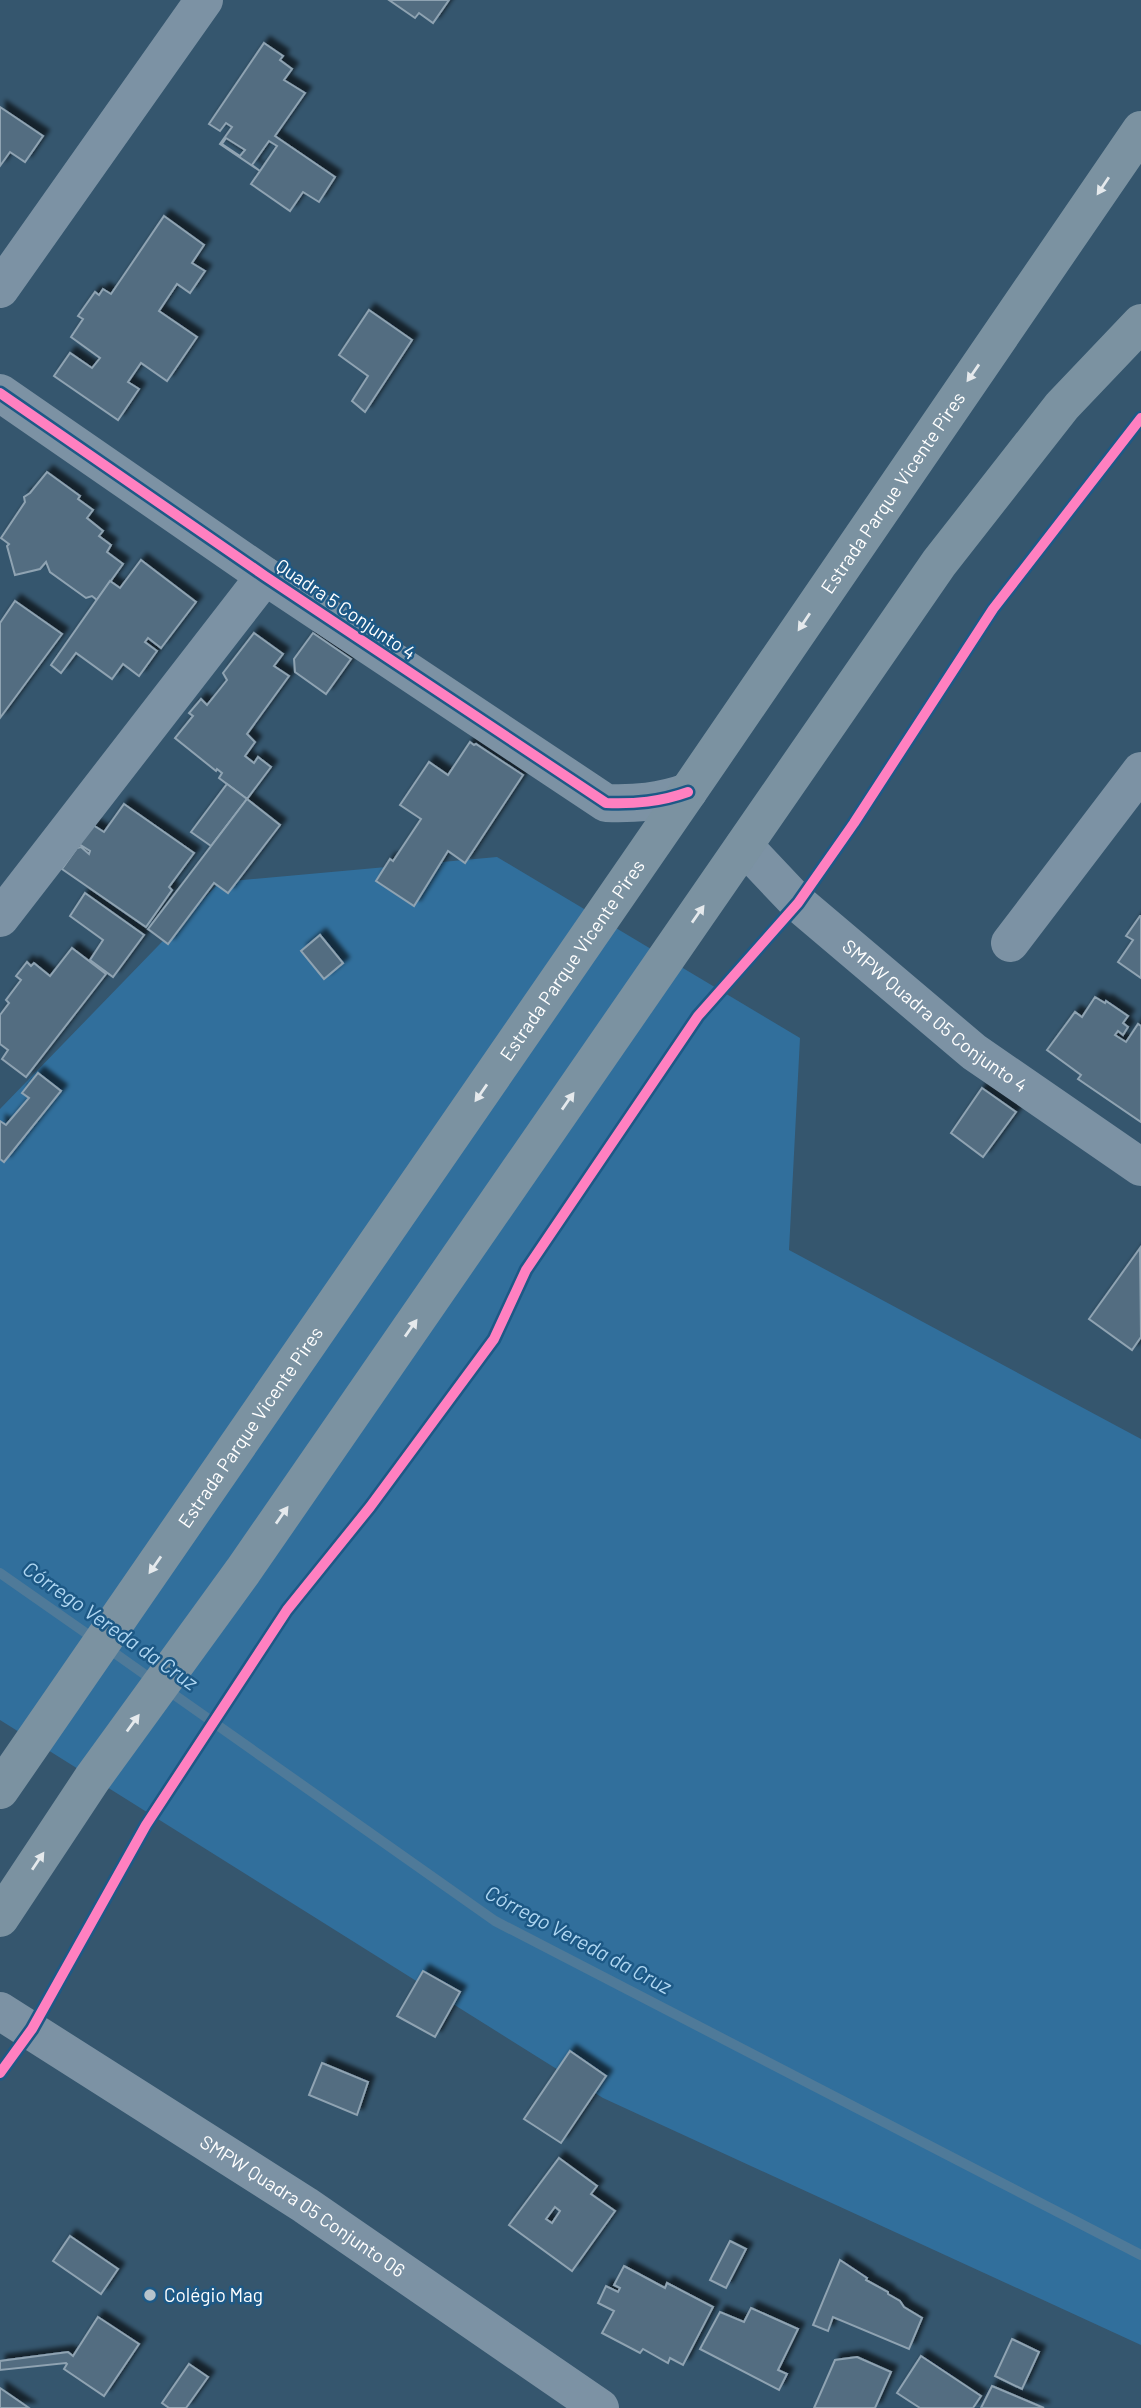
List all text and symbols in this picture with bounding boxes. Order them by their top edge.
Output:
one-way arrow [1096,177,1110,195]
one-way arrow [966,364,980,382]
street label: Estrada Parque Vicente Pires [815,387,970,597]
street label: Quadra 5 Conjunto 4 [272,553,421,664]
one-way arrow [797,613,811,631]
street label: Estrada Parque Vicente Pires [494,855,649,1065]
one-way arrow [691,905,705,923]
street label: SMPW Quadra 05 Conjunto 4 [838,934,1032,1096]
one-way arrow [475,1083,488,1102]
one-way arrow [561,1092,575,1110]
one-way arrow [404,1319,418,1337]
street label: Estrada Parque Vicente Pires [173,1322,327,1532]
one-way arrow [275,1506,289,1524]
water label: Córrego Vereda da Cruz [19,1555,204,1695]
one-way arrow [148,1556,162,1574]
one-way arrow [125,1714,139,1732]
one-way arrow [31,1851,44,1871]
water label: Córrego Vereda da Cruz [481,1879,677,1999]
street label: SMPW Quadra 05 Conjunto 06 [196,2129,410,2282]
place label: Colégio Mag [164,2283,263,2306]
marker: Colégio Mag [142,2287,158,2303]

